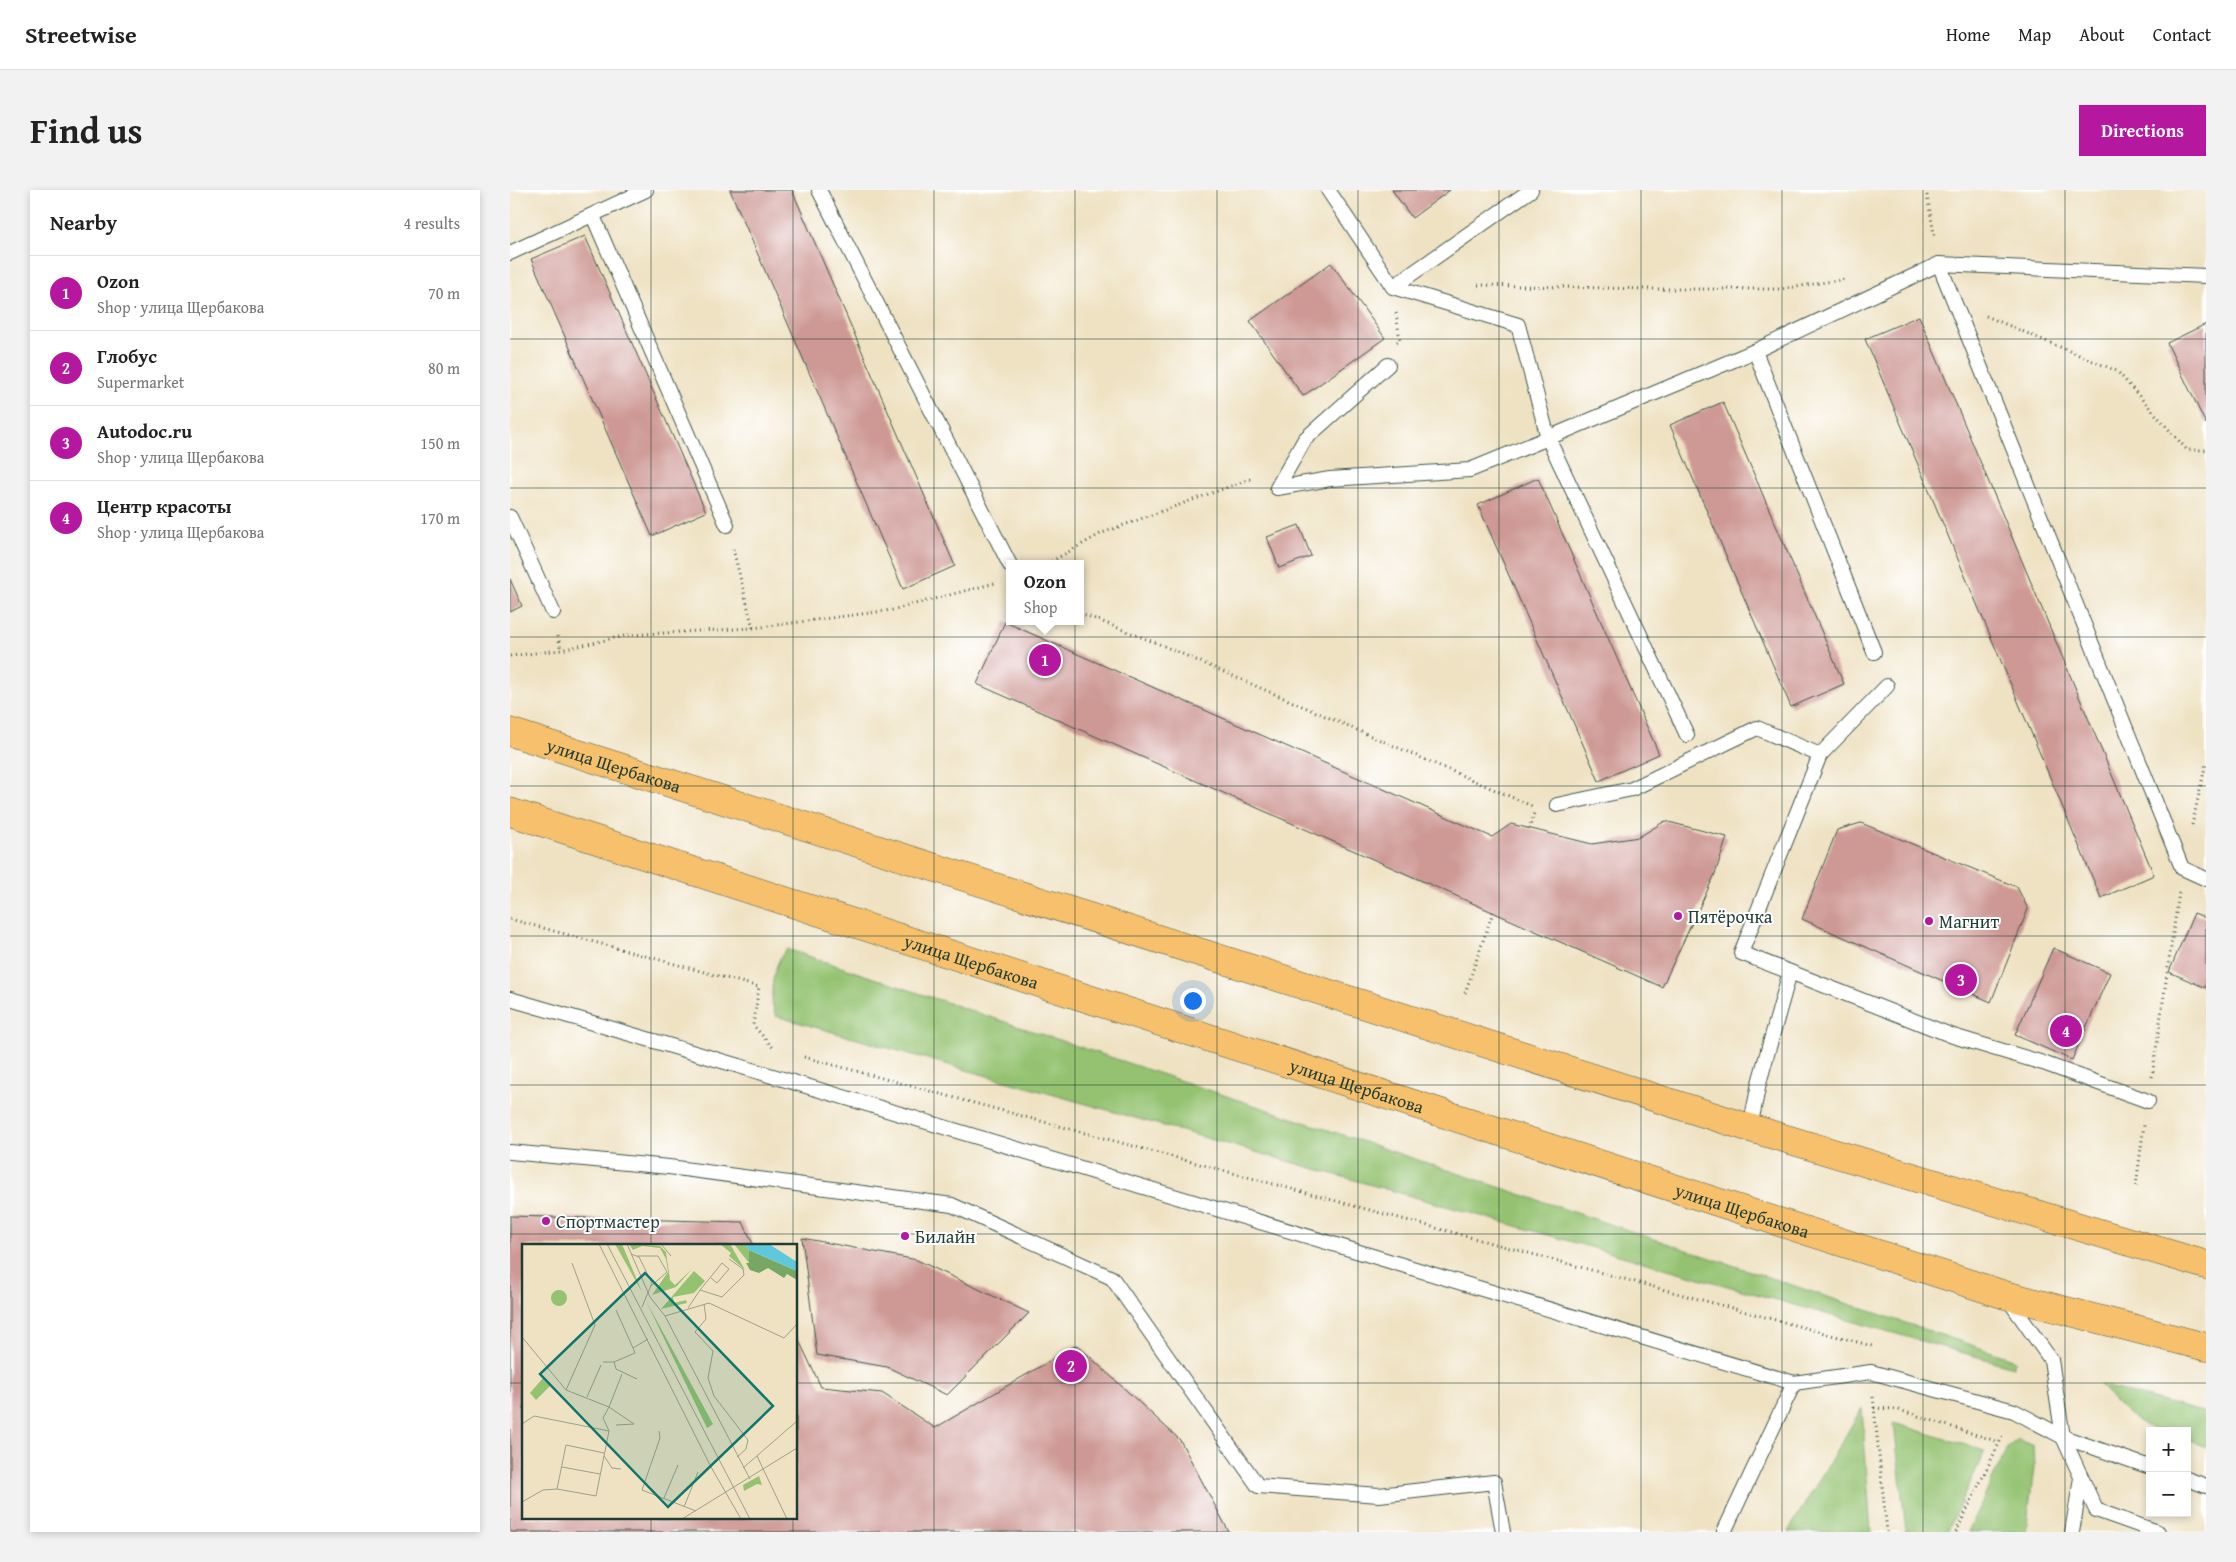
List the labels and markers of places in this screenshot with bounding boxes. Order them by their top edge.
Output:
pin: 1 [1029,641,1061,679]
place label: Пятёрочка [1688,903,1773,930]
place label: Магнит [1939,908,1999,935]
marker: Пятёрочка [1672,910,1684,922]
marker: Магнит [1923,915,1935,927]
pin: 3 [1945,961,1977,999]
pin: 4 [2050,1012,2082,1050]
place label: Спортмастер [556,1208,660,1235]
marker: Спортмастер [540,1215,552,1227]
place label: Билайн [915,1223,976,1250]
marker: Билайн [899,1230,911,1242]
pin: 2 [1055,1347,1087,1385]

